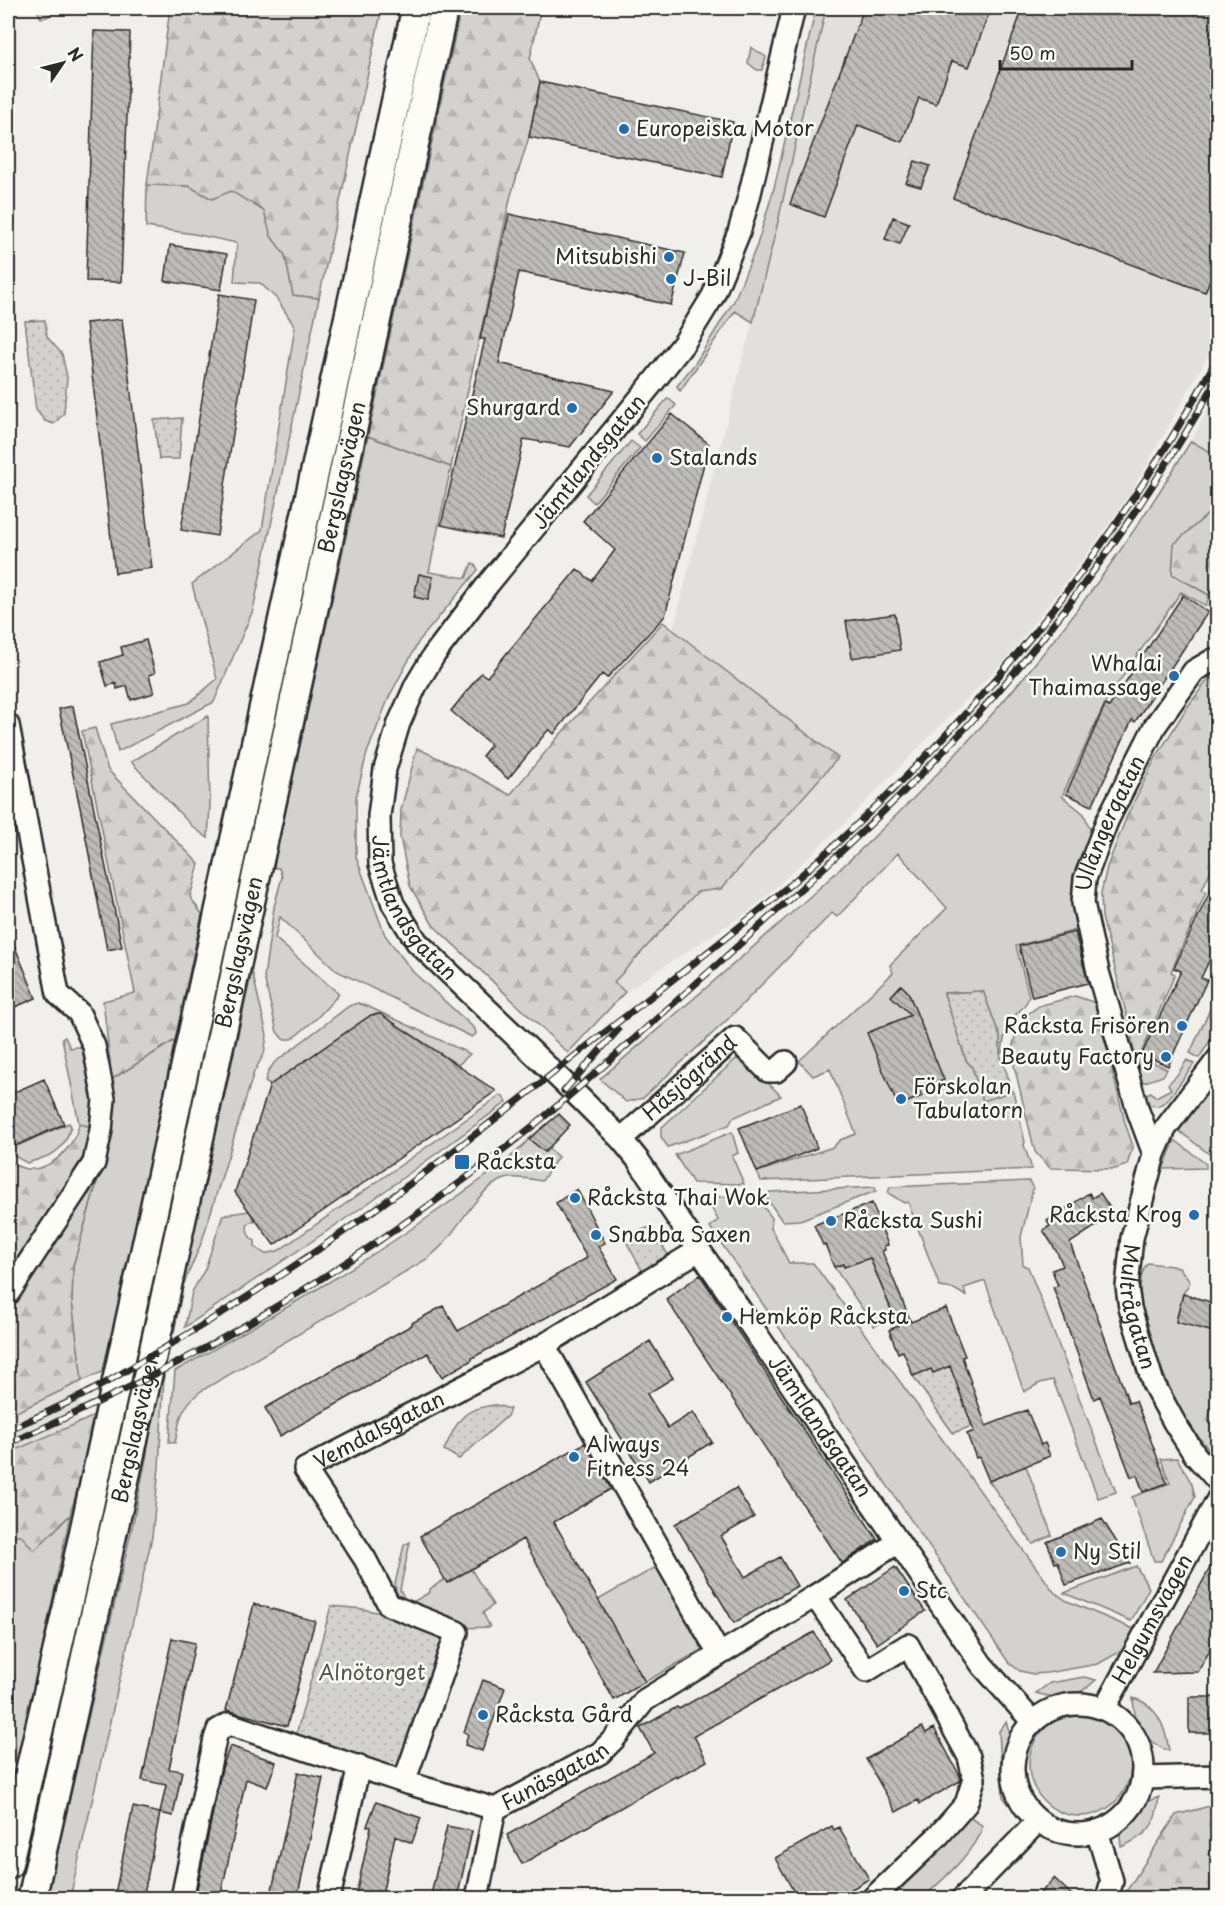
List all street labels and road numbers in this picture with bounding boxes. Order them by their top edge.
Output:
street label: Jämtlandsgatan [523,386,652,535]
street label: Bergslagsvägen [308,398,372,556]
street label: Ullångergatan [1066,749,1152,892]
street label: Jämtlandsgatan [365,835,466,987]
street label: Bergslagsvägen [206,873,270,1031]
street label: Håsjögränd [634,1026,743,1127]
street label: Multrågatan [1113,1243,1166,1373]
street label: Bergslagsvägen [102,1348,167,1506]
street label: Jämtlandsgatan [761,1348,881,1503]
street label: Vemdalsgatan [307,1381,449,1476]
street label: Helgumsvägen [1103,1548,1199,1689]
street label: Funäsgatan [495,1734,616,1817]

